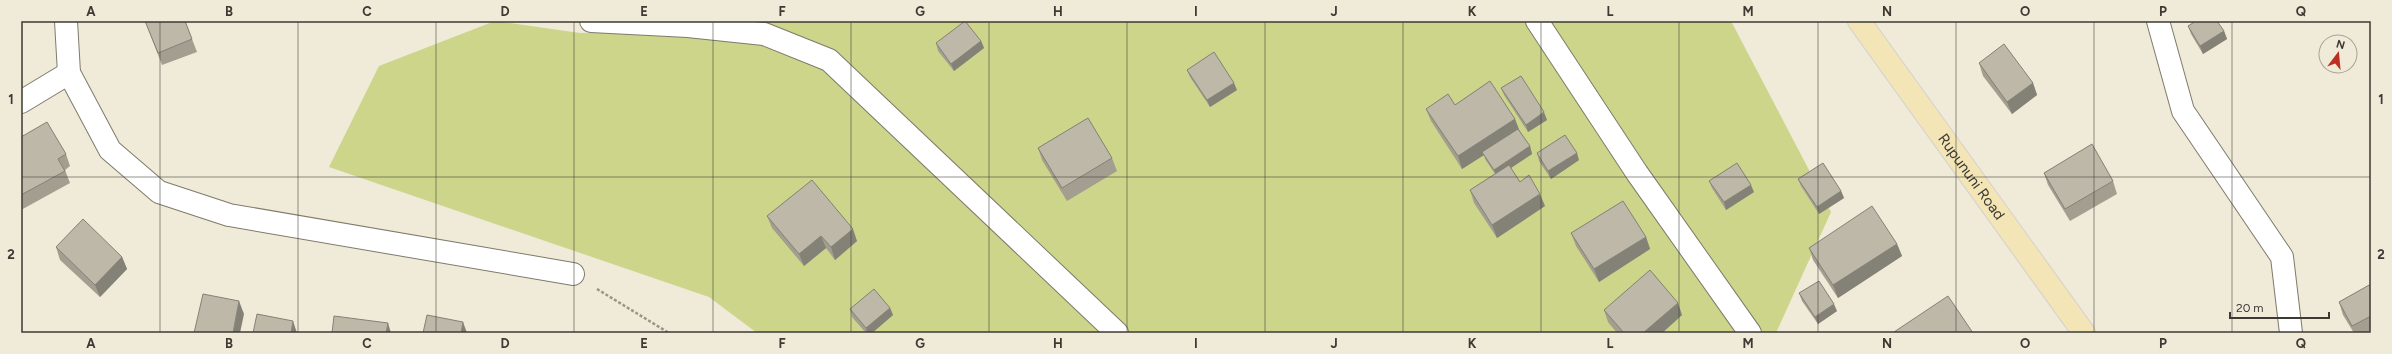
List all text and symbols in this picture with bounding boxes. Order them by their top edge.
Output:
text: A [86,4,96,19]
text: B [225,4,233,19]
text: C [362,4,372,19]
text: D [500,4,510,19]
text: E [640,4,648,19]
text: F [778,4,786,19]
text: G [915,4,925,19]
text: H [1053,4,1063,19]
text: I [1194,4,1198,19]
text: J [1330,4,1338,19]
text: K [1468,4,1477,19]
text: L [1607,4,1614,19]
text: M [1742,4,1754,19]
text: N [1882,4,1892,19]
text: O [2020,4,2030,19]
text: P [2159,4,2167,19]
text: Q [2296,4,2306,19]
north arrow [2318,34,2358,74]
text: N [2335,37,2347,52]
text: 1 [8,92,14,107]
text: 1 [2378,92,2384,107]
street label: Rupununi Road [1934,130,2008,223]
text: 2 [7,247,15,262]
text: 2 [2377,247,2385,262]
scale bar [2230,294,2329,320]
text: 20 m [2236,301,2264,315]
text: A [86,336,96,351]
text: B [225,336,233,351]
text: C [362,336,372,351]
text: D [500,336,510,351]
text: E [640,336,648,351]
text: F [778,336,786,351]
text: G [915,336,925,351]
text: H [1053,336,1063,351]
text: I [1194,336,1198,351]
text: J [1330,336,1338,351]
text: K [1468,336,1477,351]
text: L [1607,336,1614,351]
text: M [1742,336,1754,351]
text: N [1882,336,1892,351]
text: O [2020,336,2030,351]
text: P [2159,336,2167,351]
text: Q [2296,336,2306,351]

